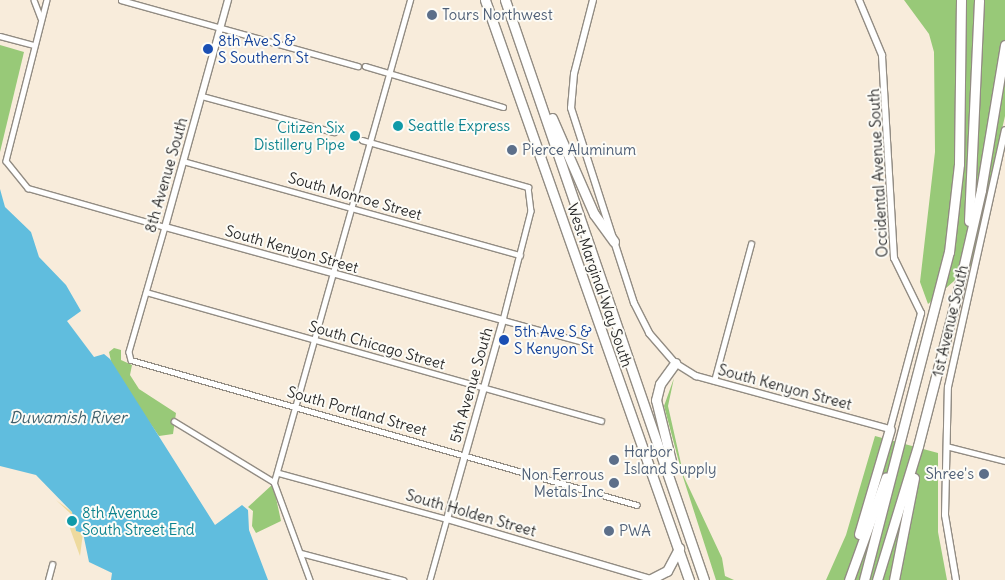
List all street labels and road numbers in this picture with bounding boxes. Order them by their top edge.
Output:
street label: Occidental Avenue South [865,88,891,258]
street label: 8th Avenue South [141,115,191,235]
street label: South Monroe Street [286,168,424,224]
street label: West Marginal Way South [563,201,637,369]
street label: South Kenyon Street [223,221,361,277]
street label: 1st Avenue South [928,263,972,379]
street label: South Chicago Street [307,317,447,373]
street label: 5th Avenue South [446,325,496,445]
street label: South Kenyon Street [716,360,854,414]
street label: South Portland Street [285,382,429,440]
street label: South Holden Street [404,486,538,540]

